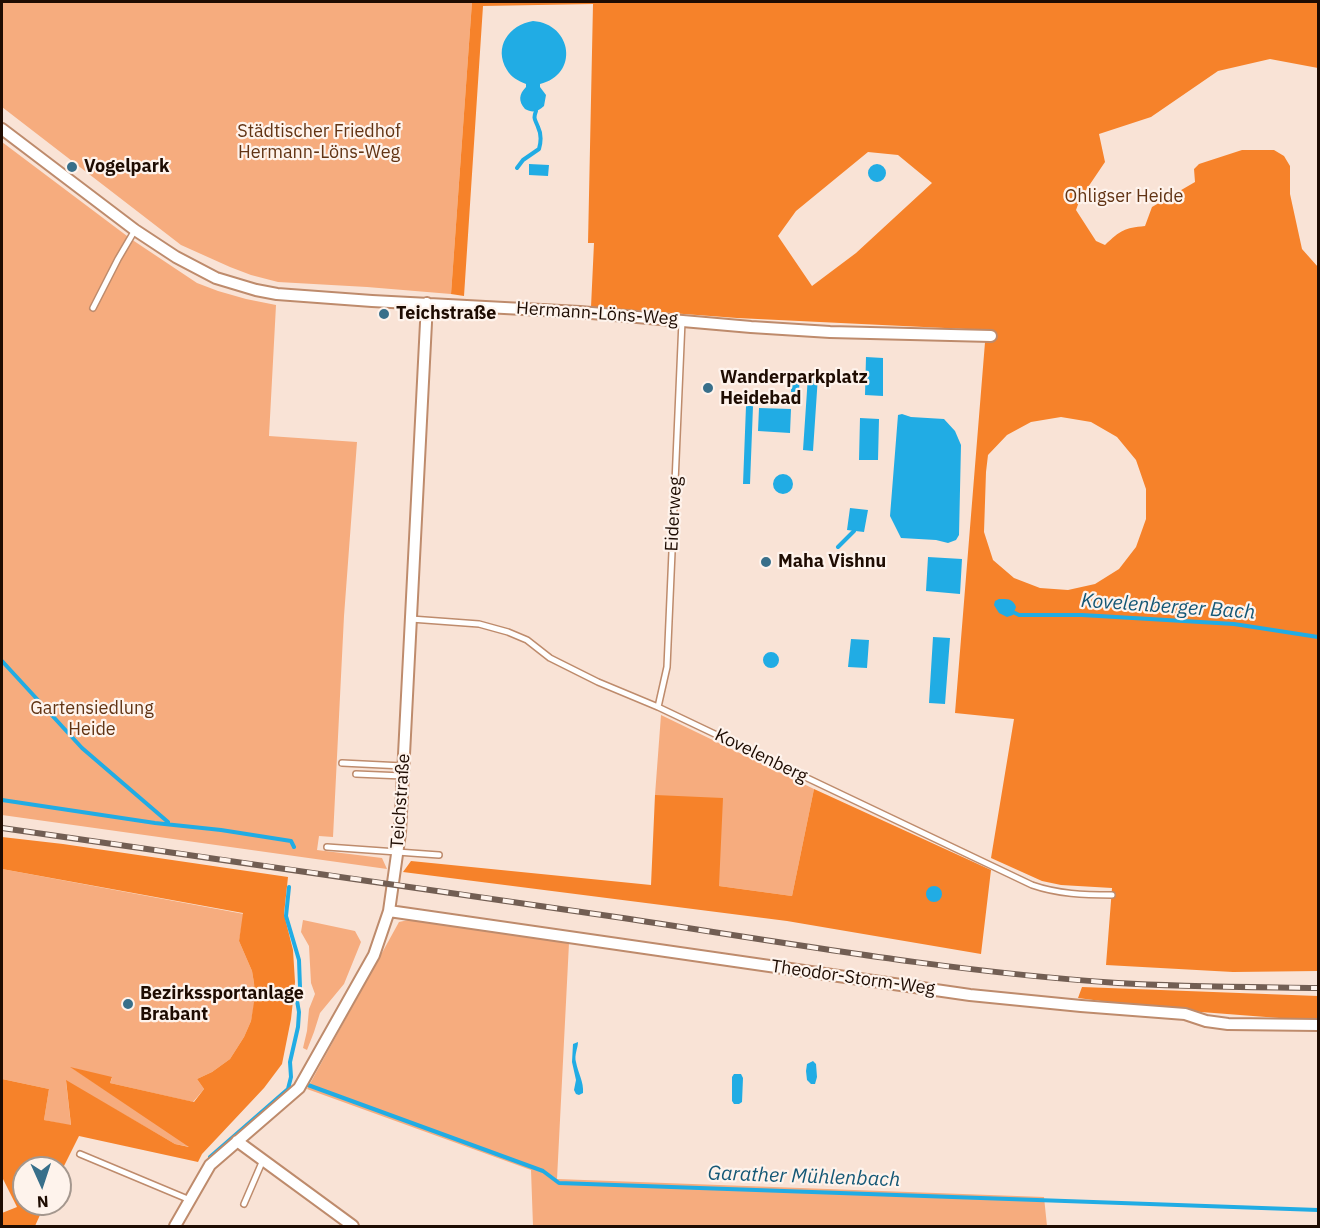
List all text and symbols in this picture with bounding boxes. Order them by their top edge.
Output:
park label: Städtischer Friedhof Hermann-Löns-Weg [237,121,401,164]
place label: Vogelpark [84,156,169,178]
marker: Vogelpark [65,160,79,174]
park label: Ohligser Heide [1065,186,1183,208]
street label: Hermann-Löns-Weg [515,298,679,330]
place label: Teichstraße [396,303,496,325]
marker: Teichstraße [377,307,391,321]
place label: Wanderparkplatz Heidebad [720,367,868,410]
marker: Wanderparkplatz Heidebad [701,381,715,395]
street label: Eiderweg [661,476,687,552]
place label: Maha Vishnu [778,551,886,573]
marker: Maha Vishnu [759,555,773,569]
water label: Kovelenberger Bach [1080,589,1256,625]
park label: Gartensiedlung Heide [30,698,154,740]
street label: Kovelenberg [711,724,811,788]
street label: Teichstraße [387,753,415,849]
street label: Theodor-Storm-Weg [770,956,936,1000]
place label: Bezirkssportanlage Brabant [140,983,304,1026]
marker: Bezirkssportanlage Brabant [121,997,135,1011]
north arrow [12,1156,72,1216]
water label: Garather Mühlenbach [707,1162,901,1192]
text: N [37,1192,49,1212]

